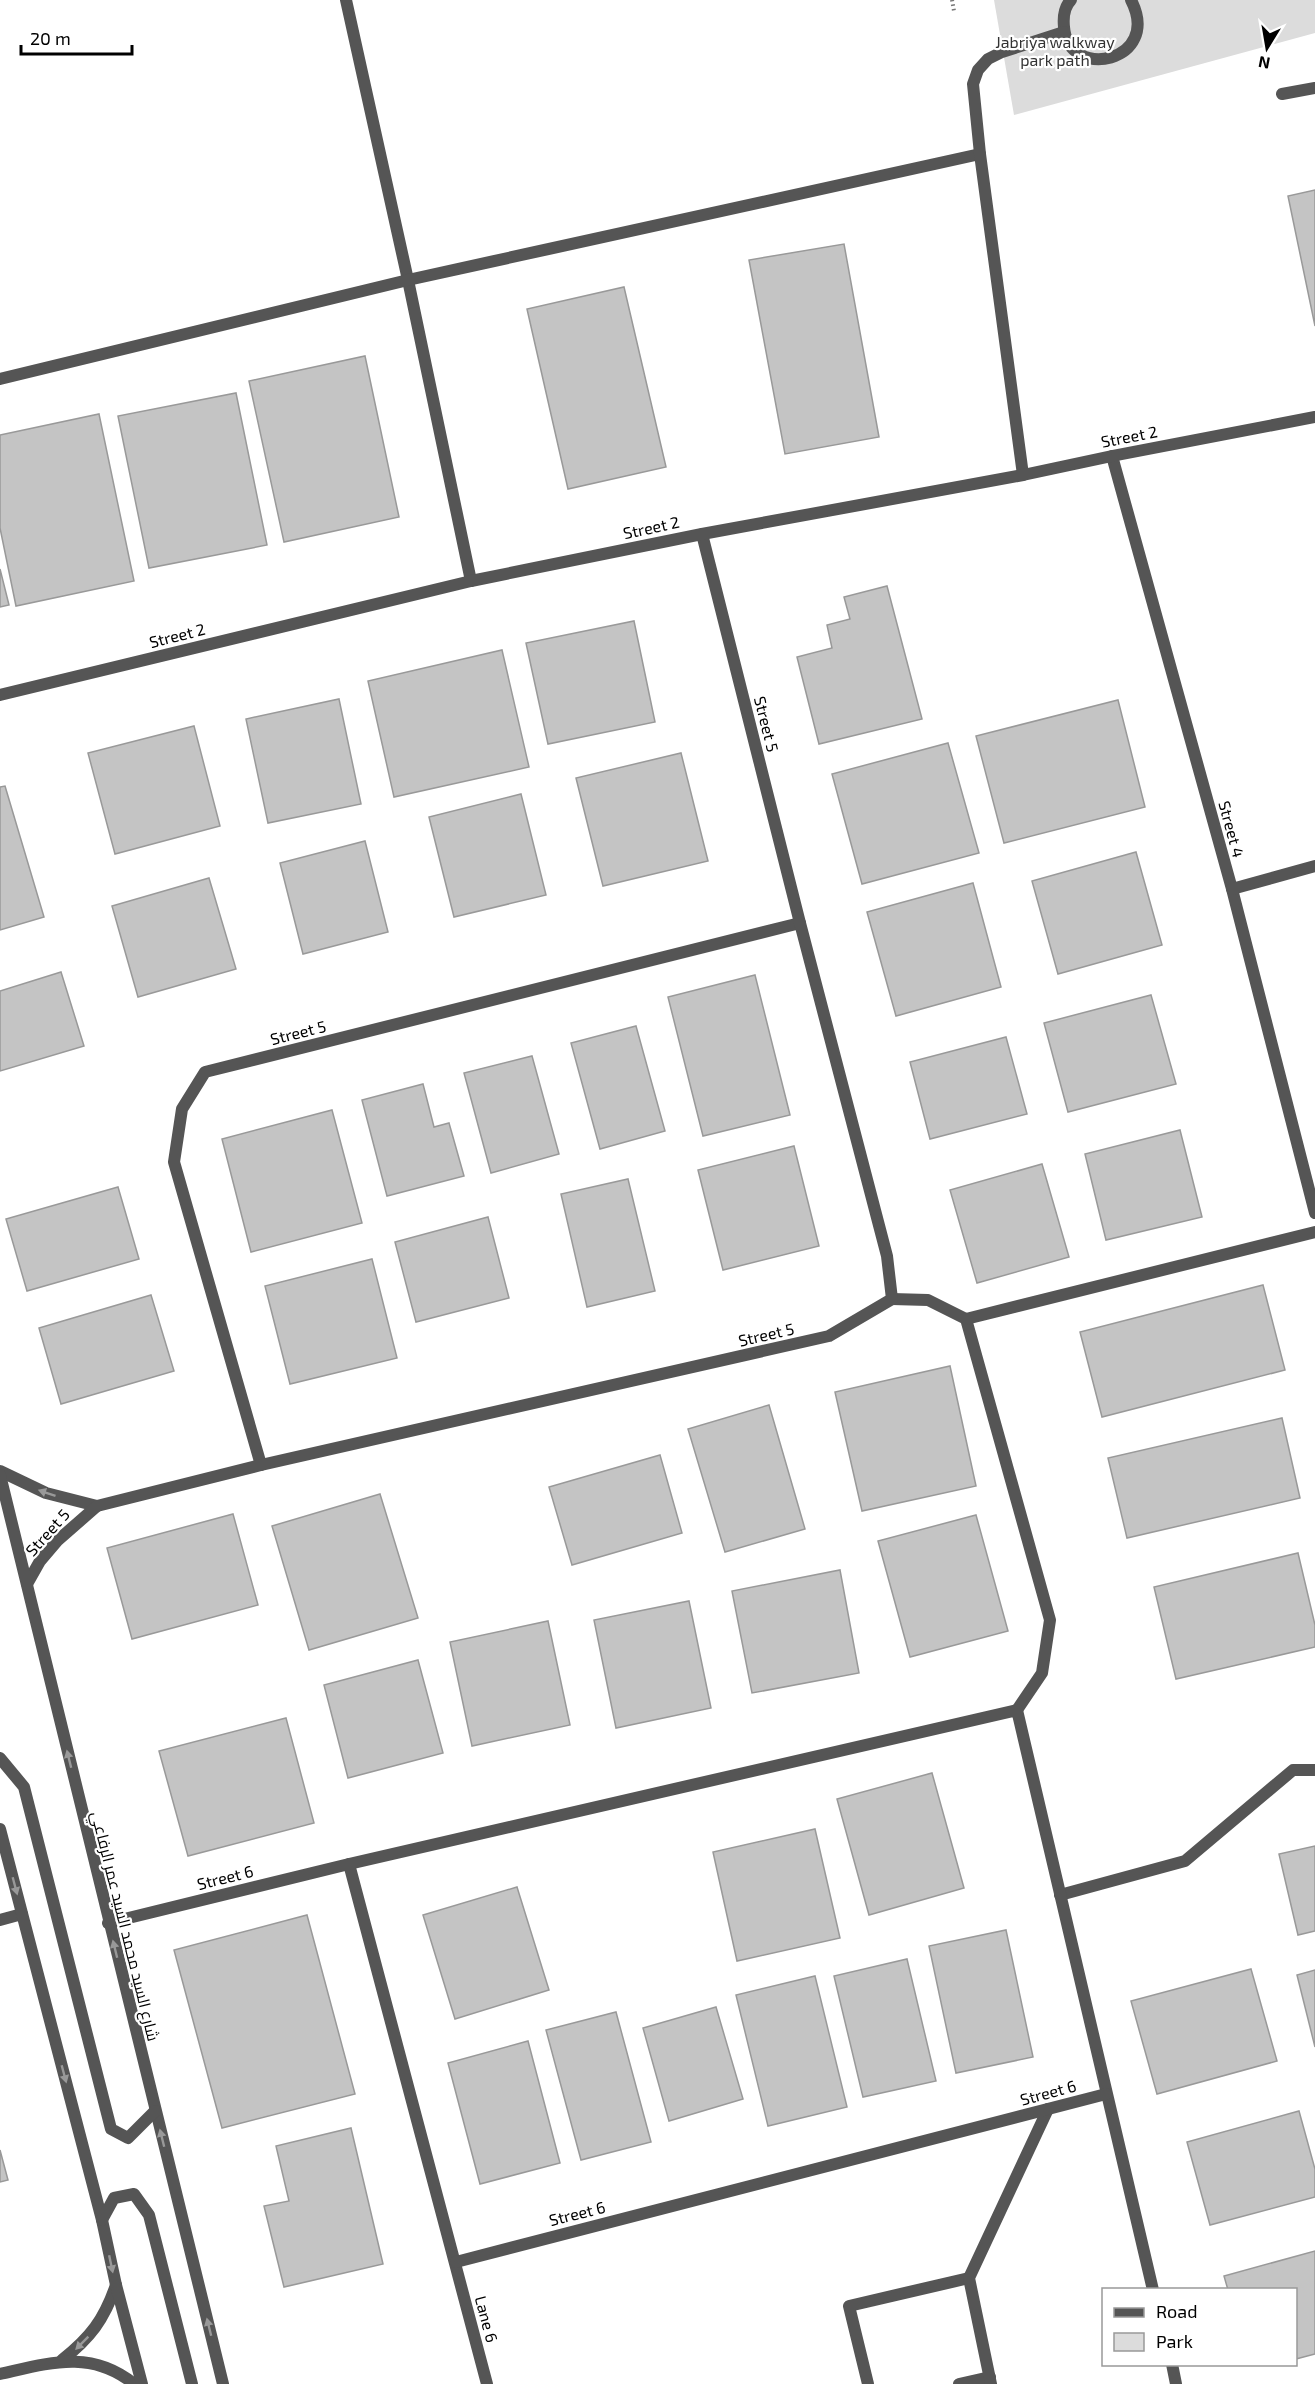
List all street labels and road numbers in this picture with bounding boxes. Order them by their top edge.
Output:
street label: Street 2 [1099,421,1159,451]
street label: Street 2 [621,512,681,542]
street label: Street 2 [147,619,207,651]
street label: Street 5 [751,694,783,754]
street label: Street 4 [1215,799,1249,860]
street label: Street 5 [268,1016,328,1048]
street label: Street 5 [736,1318,796,1350]
street label: Street 5 [21,1505,73,1559]
street label: شارع السيد محمد السيد عمر الرفاعي [83,1809,164,2044]
street label: Street 6 [195,1861,255,1893]
street label: Street 6 [1018,2075,1078,2109]
street label: Street 6 [547,2197,607,2229]
street label: Lane 6 [472,2294,502,2344]

